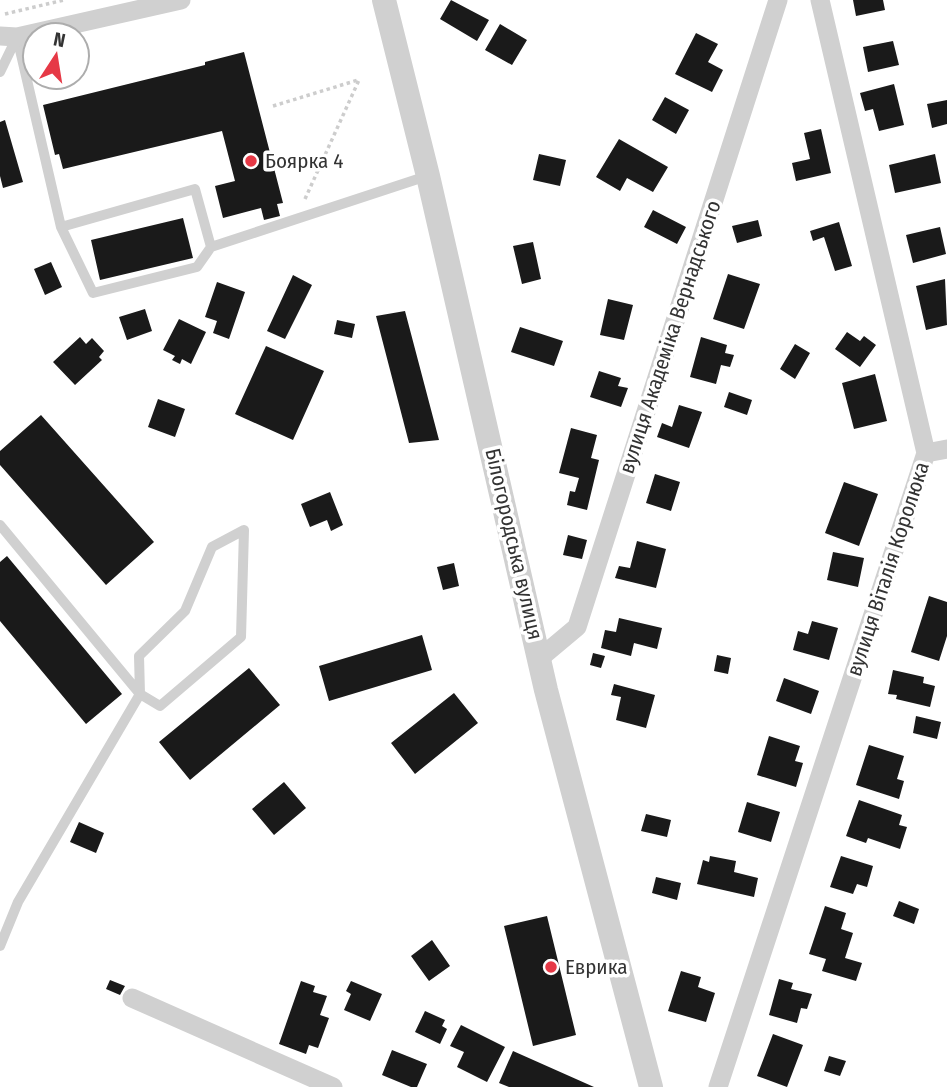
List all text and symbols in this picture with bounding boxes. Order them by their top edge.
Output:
north arrow [21,21,91,91]
text: N [51,27,67,52]
place label: Боярка 4 [265,148,343,174]
marker: Боярка 4 [243,153,259,169]
street label: вулиця Академіка Вернадського [613,197,727,477]
street label: Білогородська вулиця [479,446,549,642]
street label: вулиця Віталія Королюка [841,459,935,679]
place label: Еврика [565,954,627,980]
marker: Еврика [543,959,559,975]

